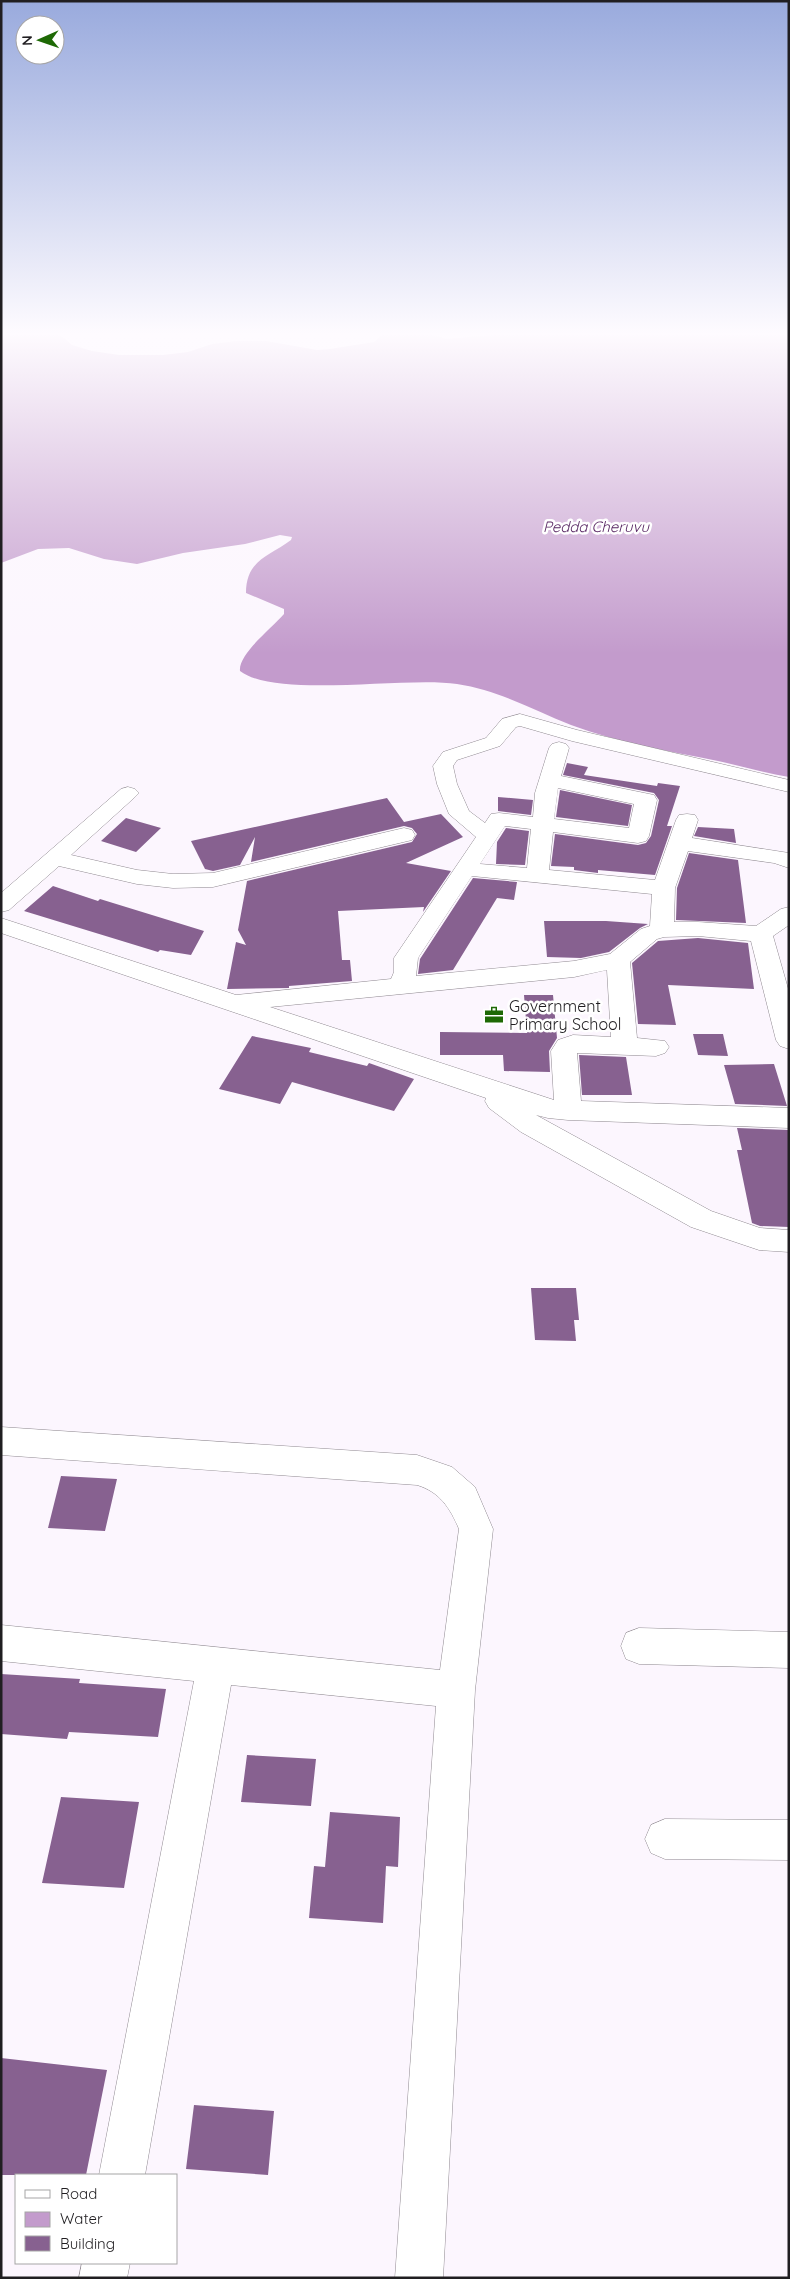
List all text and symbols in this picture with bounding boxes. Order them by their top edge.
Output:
north arrow [15,15,65,65]
text: N [18,35,36,46]
water label: Pedda Cheruvu [543,517,651,536]
place label: Government Primary School [509,996,621,1034]
office icon: Government Primary School [483,1004,505,1026]
legend [15,2174,178,2264]
text: Road [60,2184,97,2203]
text: Water [60,2209,103,2228]
text: Building [60,2234,115,2253]

